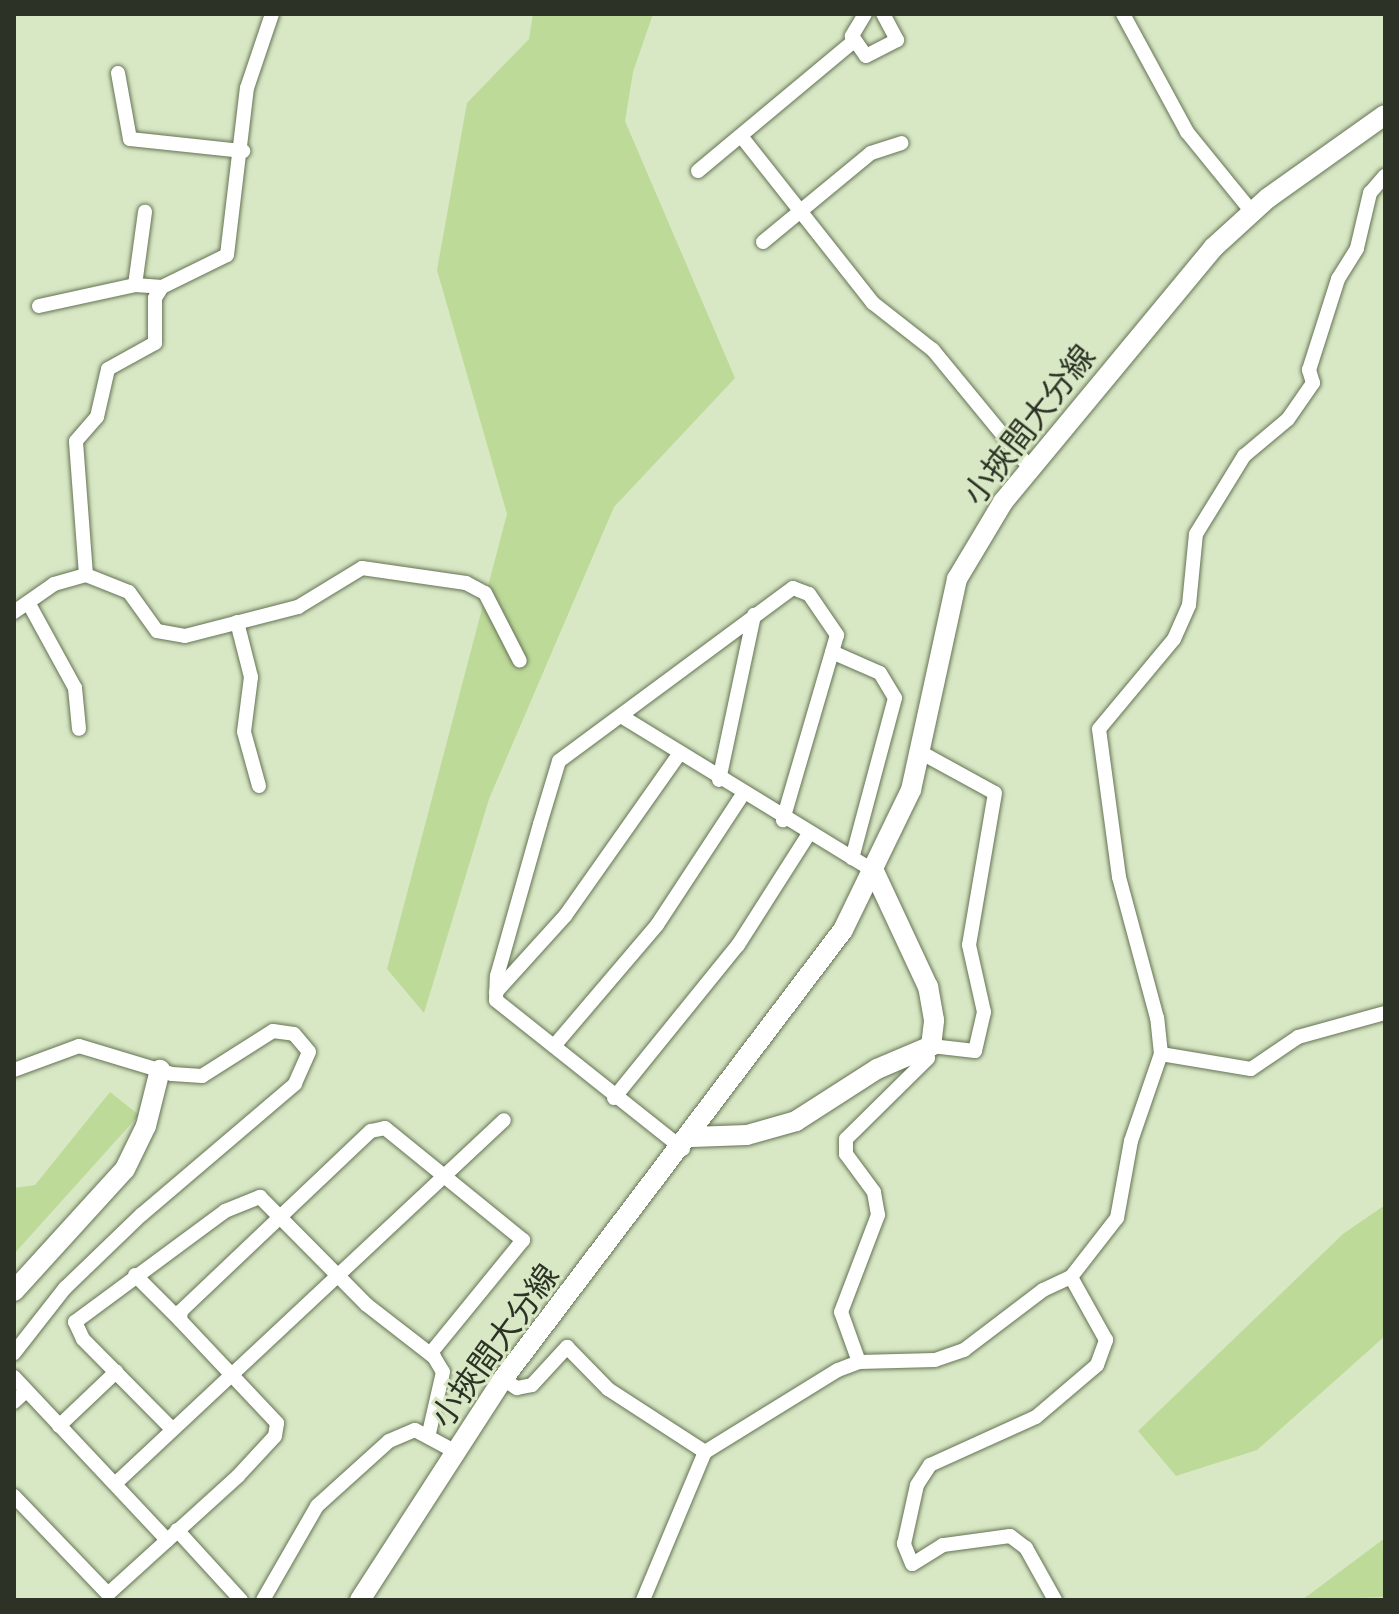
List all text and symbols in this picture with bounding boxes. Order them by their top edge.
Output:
street label: 小挾間大分線 [955,338,1103,512]
street label: 小挾間大分線 [423,1257,567,1435]

